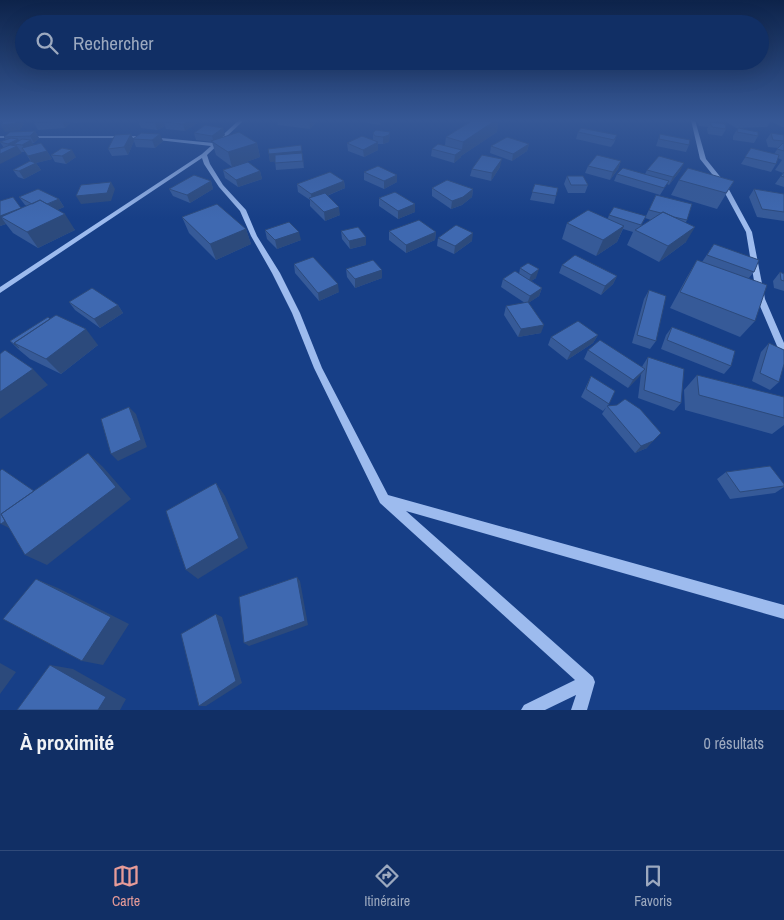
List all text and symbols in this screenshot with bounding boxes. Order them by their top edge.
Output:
search box [15,15,769,70]
icon: search [33,29,61,57]
text: Rechercher [73,30,154,56]
text: À proximité [20,728,114,757]
text: 0 résultats [703,732,764,754]
tab: Carte [112,862,140,910]
tab: Itinéraire [364,862,410,910]
tab: Favoris [634,862,672,910]

